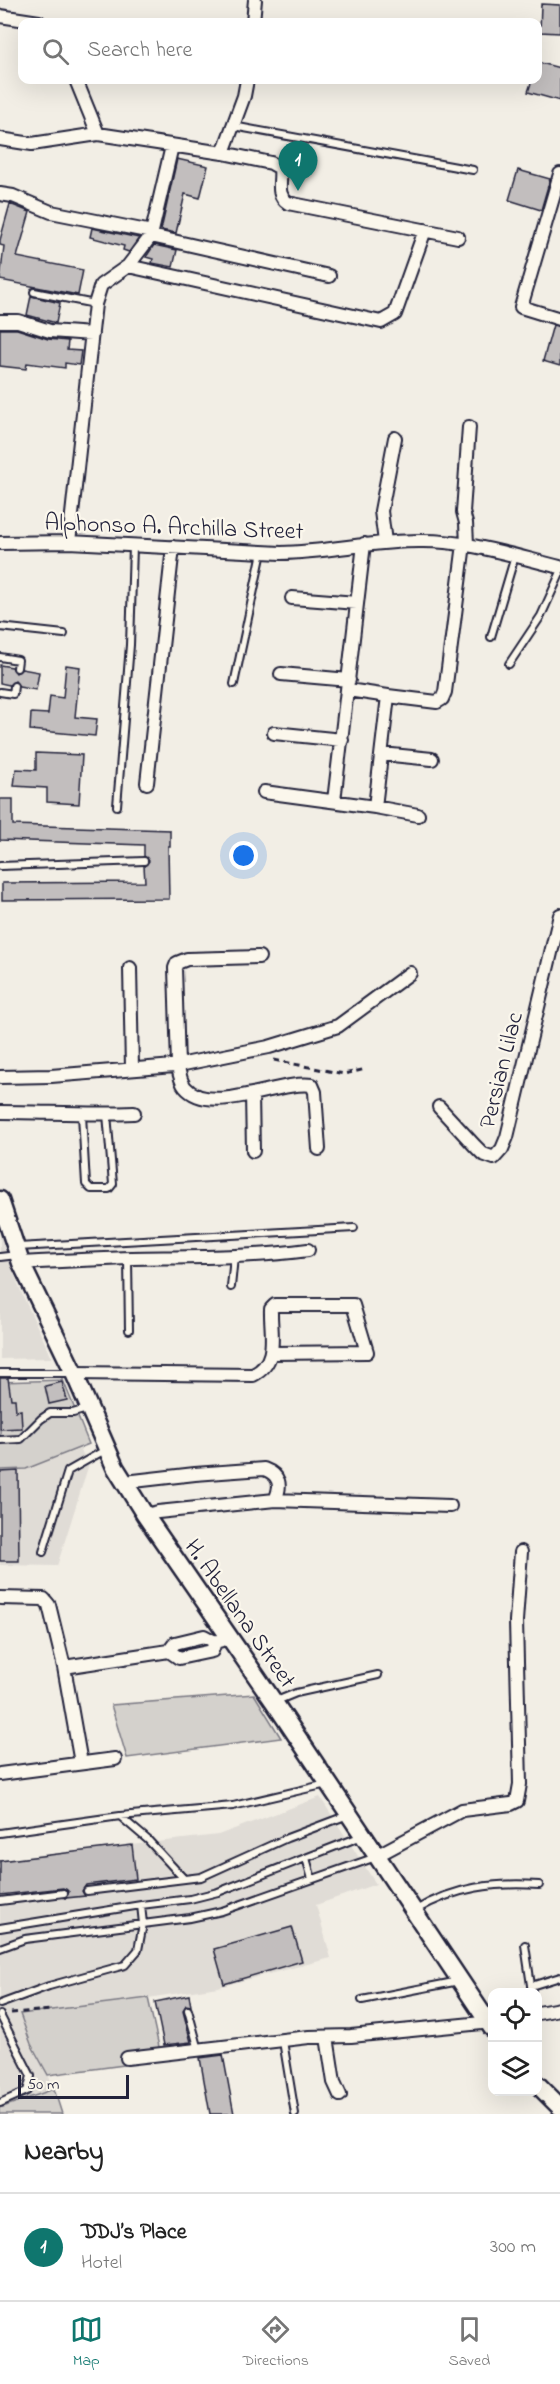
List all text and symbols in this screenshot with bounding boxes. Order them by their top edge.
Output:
search box [18,18,542,84]
icon: search [39,35,72,68]
text: Search here [87,35,192,67]
pin: 1 [278,142,318,191]
street label: Alphonso A. Archilla Street [44,506,304,551]
your location [229,841,258,870]
street label: Persian Lilac [471,1008,534,1132]
street label: H. Abellana Street [174,1533,304,1696]
map controls [488,1988,542,2096]
button: locate [488,1988,542,2042]
button: layers [488,2042,542,2096]
scale bar [18,2072,129,2100]
text: 50 m [27,2073,59,2097]
text: Nearby [24,2134,103,2172]
text: DDJ’s Place [81,2217,187,2249]
text: 1 [40,2233,47,2262]
text: 300 m [490,2233,536,2262]
text: Hotel [81,2249,122,2278]
tab: Map [70,2313,103,2373]
tab: Directions [242,2313,309,2373]
tab: Saved [448,2313,490,2373]

